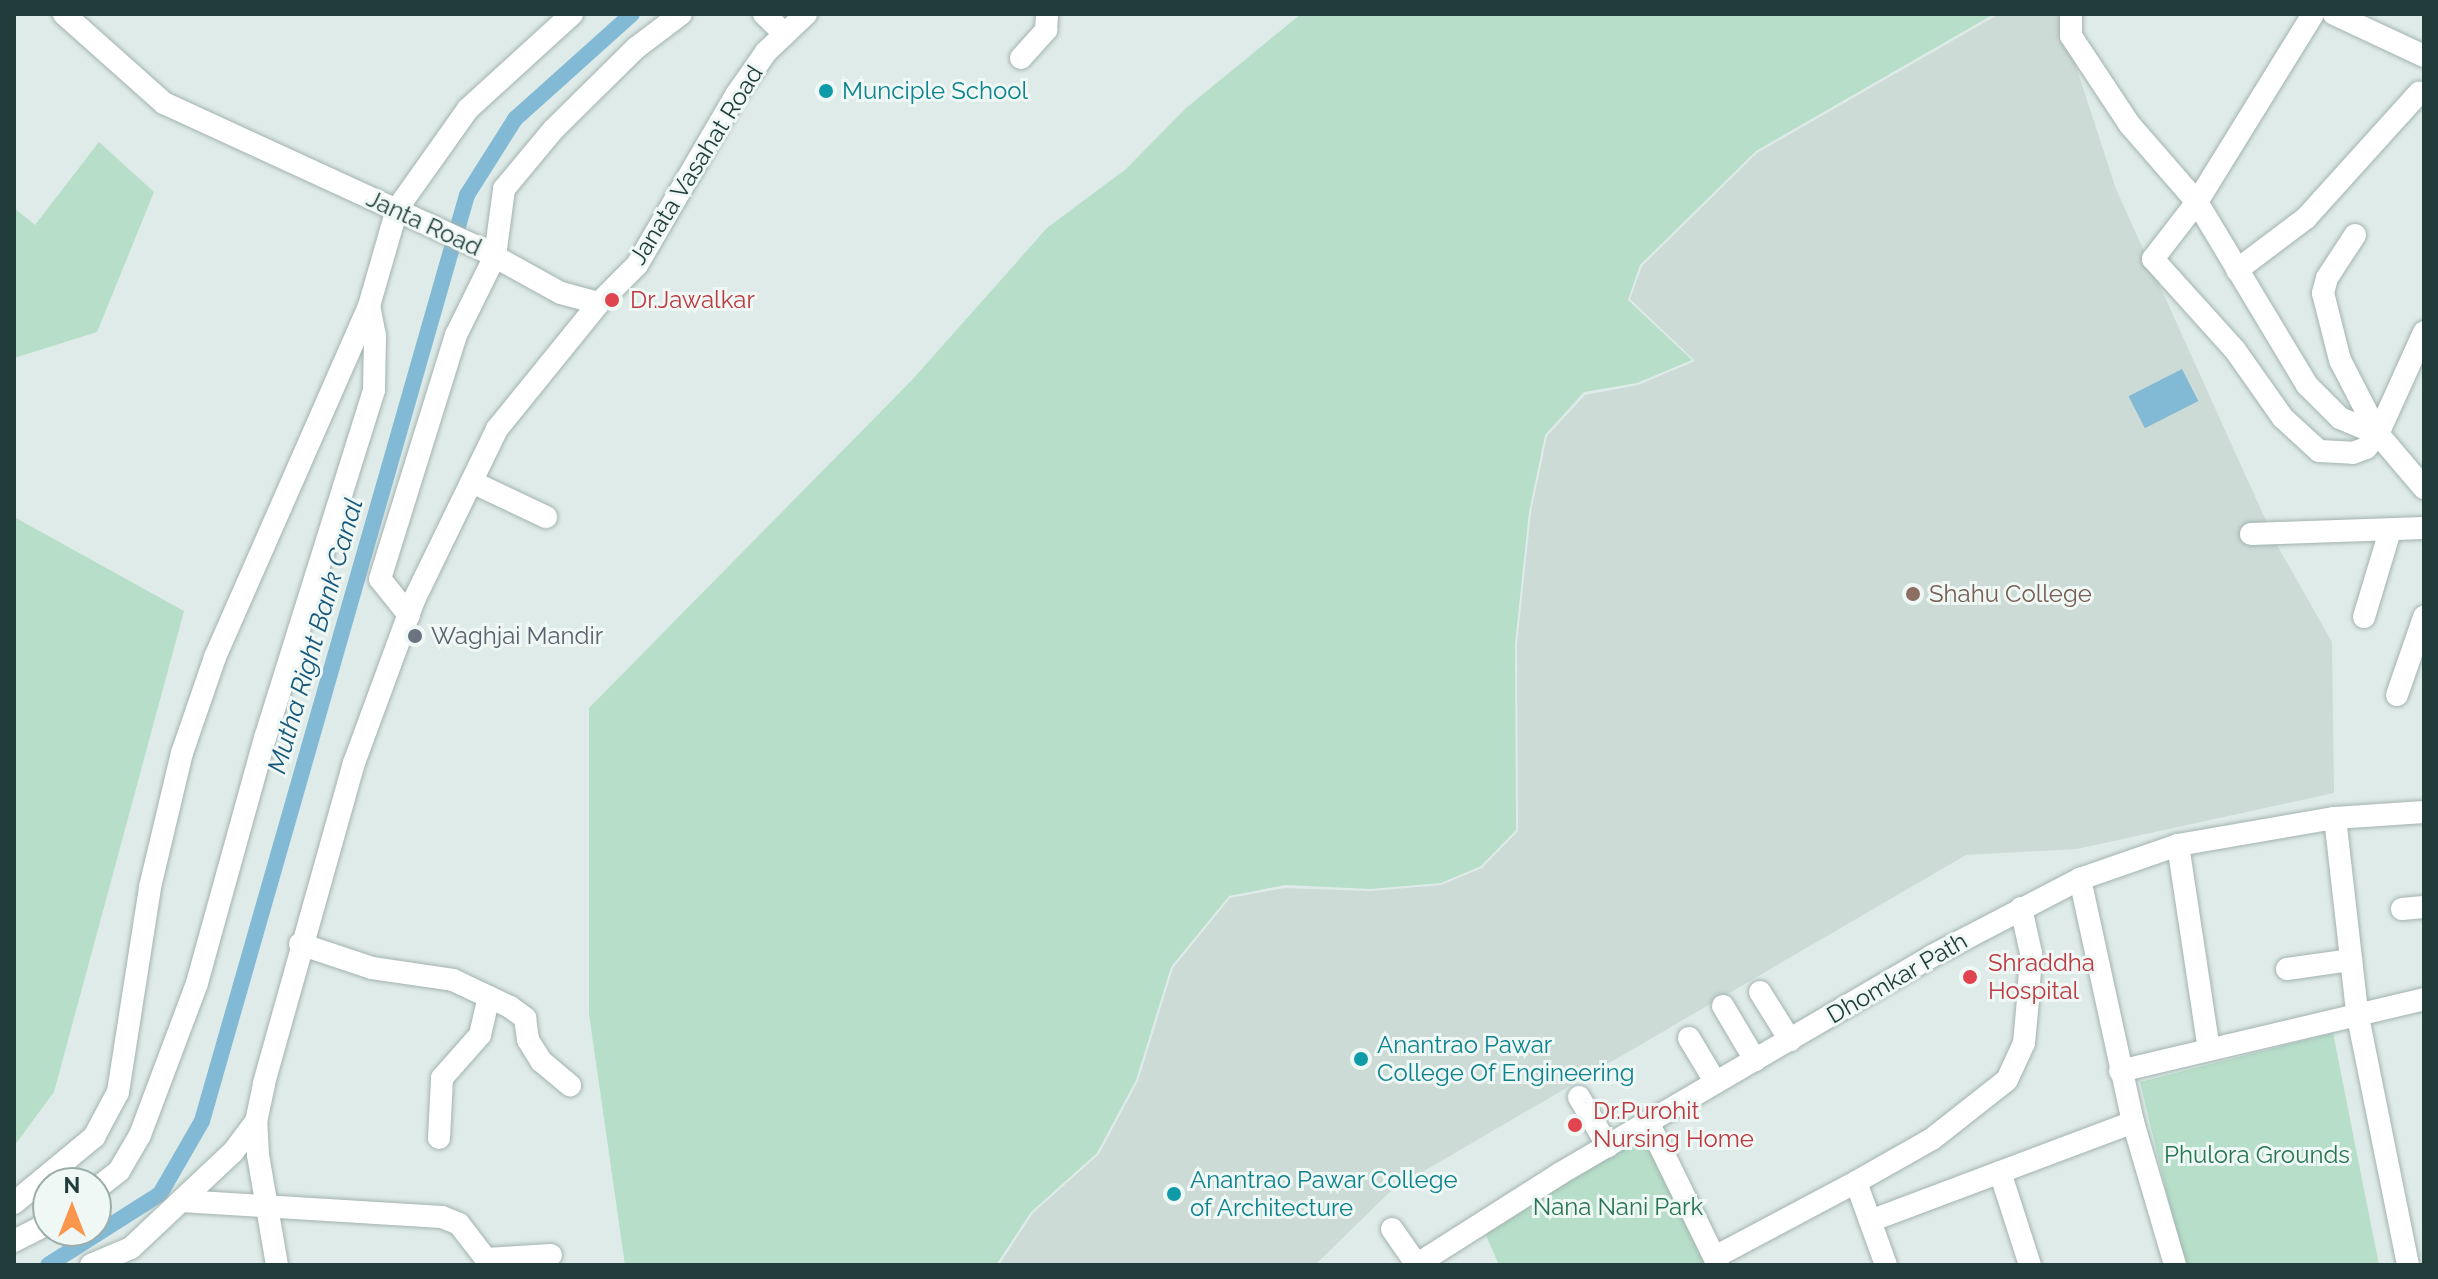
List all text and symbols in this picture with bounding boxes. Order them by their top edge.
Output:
street label: Janata Vasahat Road [623,60,769,270]
place label: Munciple School [842,77,1028,105]
marker: Munciple School [817,82,835,100]
street label: Janta Road [362,184,486,262]
place label: Dr.Jawalkar [630,286,755,314]
marker: Dr.Jawalkar [601,289,623,311]
water label: Mutha Right Bank Canal [262,495,370,777]
place label: Shahu College [1929,580,2092,608]
marker: Shahu College [1904,585,1922,603]
place label: Waghjai Mandir [431,622,603,650]
marker: Waghjai Mandir [406,627,424,645]
street label: Dhomkar Path [1822,926,1972,1030]
place label: Shraddha Hospital [1988,949,2095,1005]
marker: Shraddha Hospital [1959,966,1981,988]
place label: Anantrao Pawar College Of Engineering [1377,1031,1635,1087]
marker: Anantrao Pawar College Of Engineering [1352,1050,1370,1068]
place label: Dr.Purohit Nursing Home [1593,1097,1754,1153]
marker: Dr.Purohit Nursing Home [1564,1114,1586,1136]
park label: Phulora Grounds [2164,1141,2350,1169]
place label: Anantrao Pawar College of Architecture [1190,1166,1458,1222]
north arrow [32,1167,112,1247]
text: N [64,1172,80,1198]
marker: Anantrao Pawar College of Architecture [1165,1185,1183,1203]
park label: Nana Nani Park [1533,1193,1703,1221]

